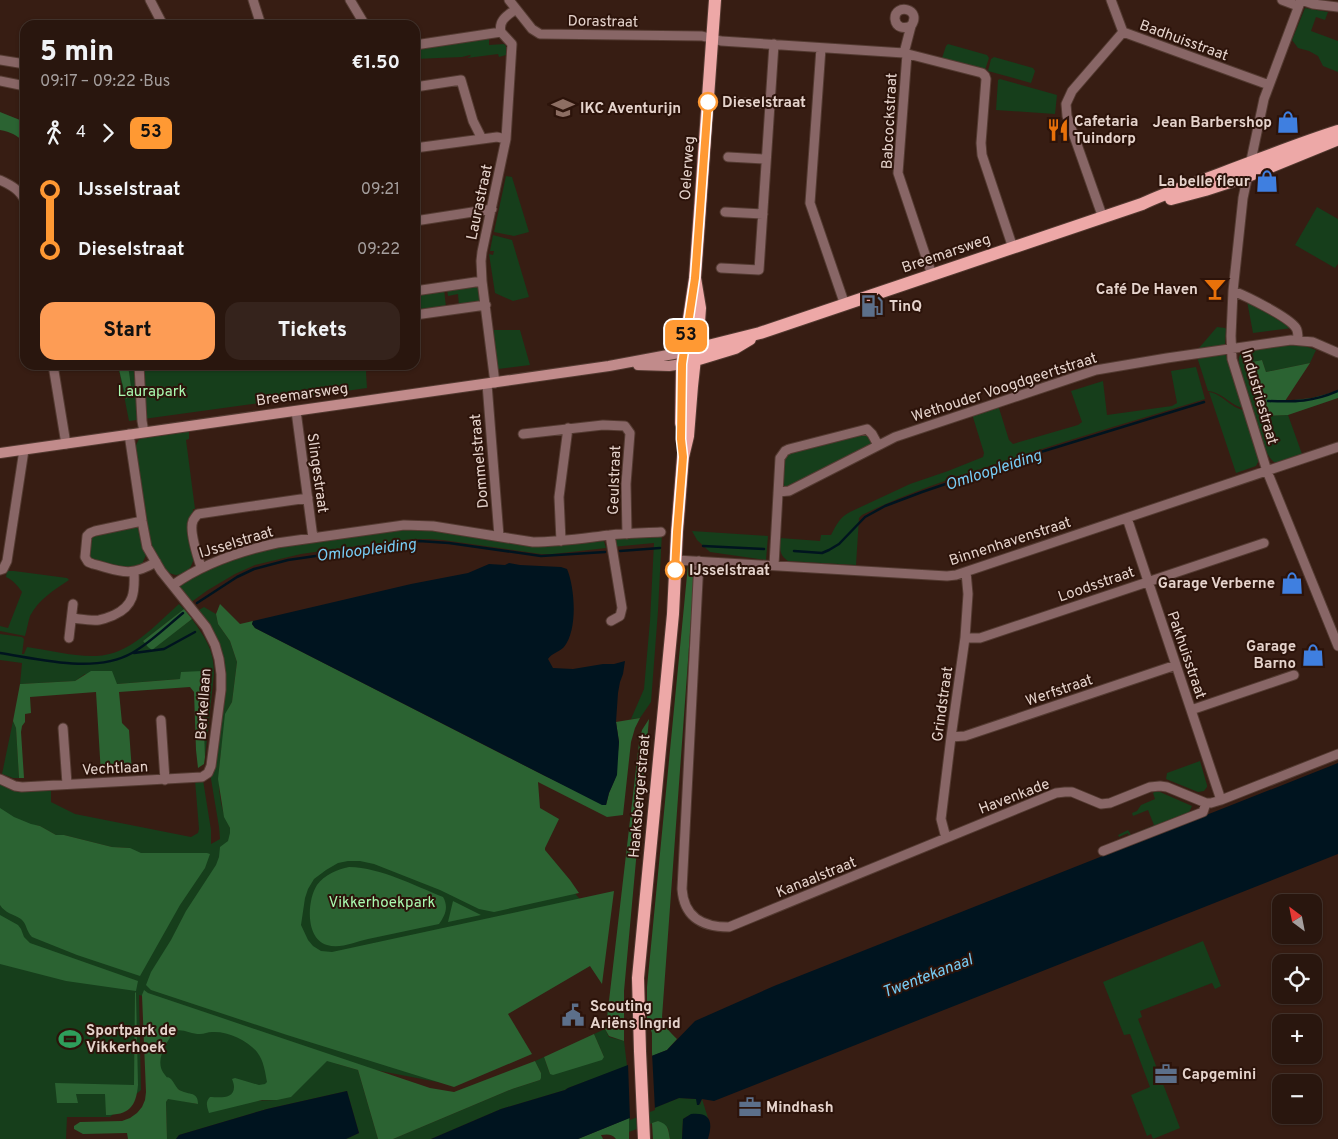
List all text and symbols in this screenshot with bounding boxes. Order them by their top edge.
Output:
street label: Dorastraat [568,12,638,33]
street label: Badhuisstraat [1137,17,1230,66]
text: 5 min [40,35,114,71]
text: €1.50 [352,51,400,75]
text: 09:17 – 09:22 · Bus [40,72,170,92]
street label: Babcockstraat [878,72,903,170]
marker: Dieselstraat [698,92,718,112]
place label: Dieselstraat [722,94,806,113]
school or university icon: IKC Aventurijn [550,95,576,121]
place label: IKC Aventurijn [580,100,681,119]
shop icon: Jean Barbershop [1275,109,1301,135]
place label: Cafetaria Tuindorp [1074,113,1138,149]
place label: Jean Barbershop [1153,114,1272,133]
restaurant icon: Cafetaria Tuindorp [1045,117,1071,143]
icon: walk [40,119,68,147]
icon: forward [94,119,122,147]
text: 53 [140,121,162,144]
text: 4 [76,123,86,143]
street label: Oelerweg [677,135,700,201]
street label: Laurastraat [463,163,498,242]
shop icon: La belle fleur [1254,168,1280,194]
place label: La belle fleur [1158,173,1251,192]
text: IJsselstraat [78,178,181,202]
text: 09:21 [361,180,400,200]
street label: Breemarsweg [900,230,993,278]
text: Dieselstraat [78,238,184,262]
text: 09:22 [357,240,400,260]
bar icon: Café De Haven [1202,276,1228,302]
place label: Café De Haven [1096,281,1198,300]
fuel station icon: TinQ [859,293,885,319]
place label: TinQ [889,298,922,317]
button: Start [40,302,215,360]
button: Tickets [225,302,400,360]
line badge: 53 [664,320,708,352]
text: 53 [675,324,697,347]
street label: Industriestraat [1236,348,1281,447]
street label: Wethouder Voogdgeertstraat [909,349,1100,427]
street label: Breemarsweg [255,380,349,411]
park label: Laurapark [118,383,186,402]
street label: Dommelstraat [467,413,494,509]
street label: Slingestraat [302,432,332,514]
street label: Geulstraat [605,445,626,515]
water label: Omloopleiding [943,446,1045,496]
street label: Binnenhavenstraat [947,514,1074,571]
street label: IJsselstraat [197,523,276,564]
water label: Omloopleiding [315,535,418,567]
marker: IJsselstraat [665,560,685,580]
place label: IJsselstraat [689,562,770,581]
street label: Loodsstraat [1056,563,1137,607]
shop icon: Garage Verberne [1279,570,1305,596]
place label: Garage Verberne [1158,575,1275,594]
street label: Pakhuisstraat [1162,609,1209,702]
place label: Garage Barno [1246,638,1296,674]
shop icon: Garage Barno [1300,642,1326,668]
street label: Grindstraat [929,665,958,743]
street label: Berkellaan [193,668,216,741]
street label: Werfstraat [1023,671,1096,712]
street label: Haaksbergerstraat [626,734,655,859]
street label: Vechtlaan [82,758,149,781]
street label: Havenkade [976,775,1053,820]
street label: Kanaalstraat [774,854,859,903]
park label: Vikkerhoekpark [329,894,436,913]
north arrow [1272,894,1322,944]
map controls [1272,894,1322,1124]
water label: Twentekanaal [880,950,976,1003]
button: locate [1272,954,1322,1004]
place label: Scouting Ariëns Ingrid [590,998,681,1034]
public building icon: Scouting Ariëns Ingrid [560,1002,586,1028]
button: + [1272,1014,1322,1064]
place label: Sportpark de Vikkerhoek [86,1022,176,1058]
sports icon: Sportpark de Vikkerhoek [57,1026,83,1052]
office icon: Capgemini [1153,1061,1179,1087]
place label: Capgemini [1182,1066,1256,1085]
button: − [1272,1074,1322,1124]
office icon: Mindhash [737,1094,763,1120]
place label: Mindhash [766,1099,834,1118]

